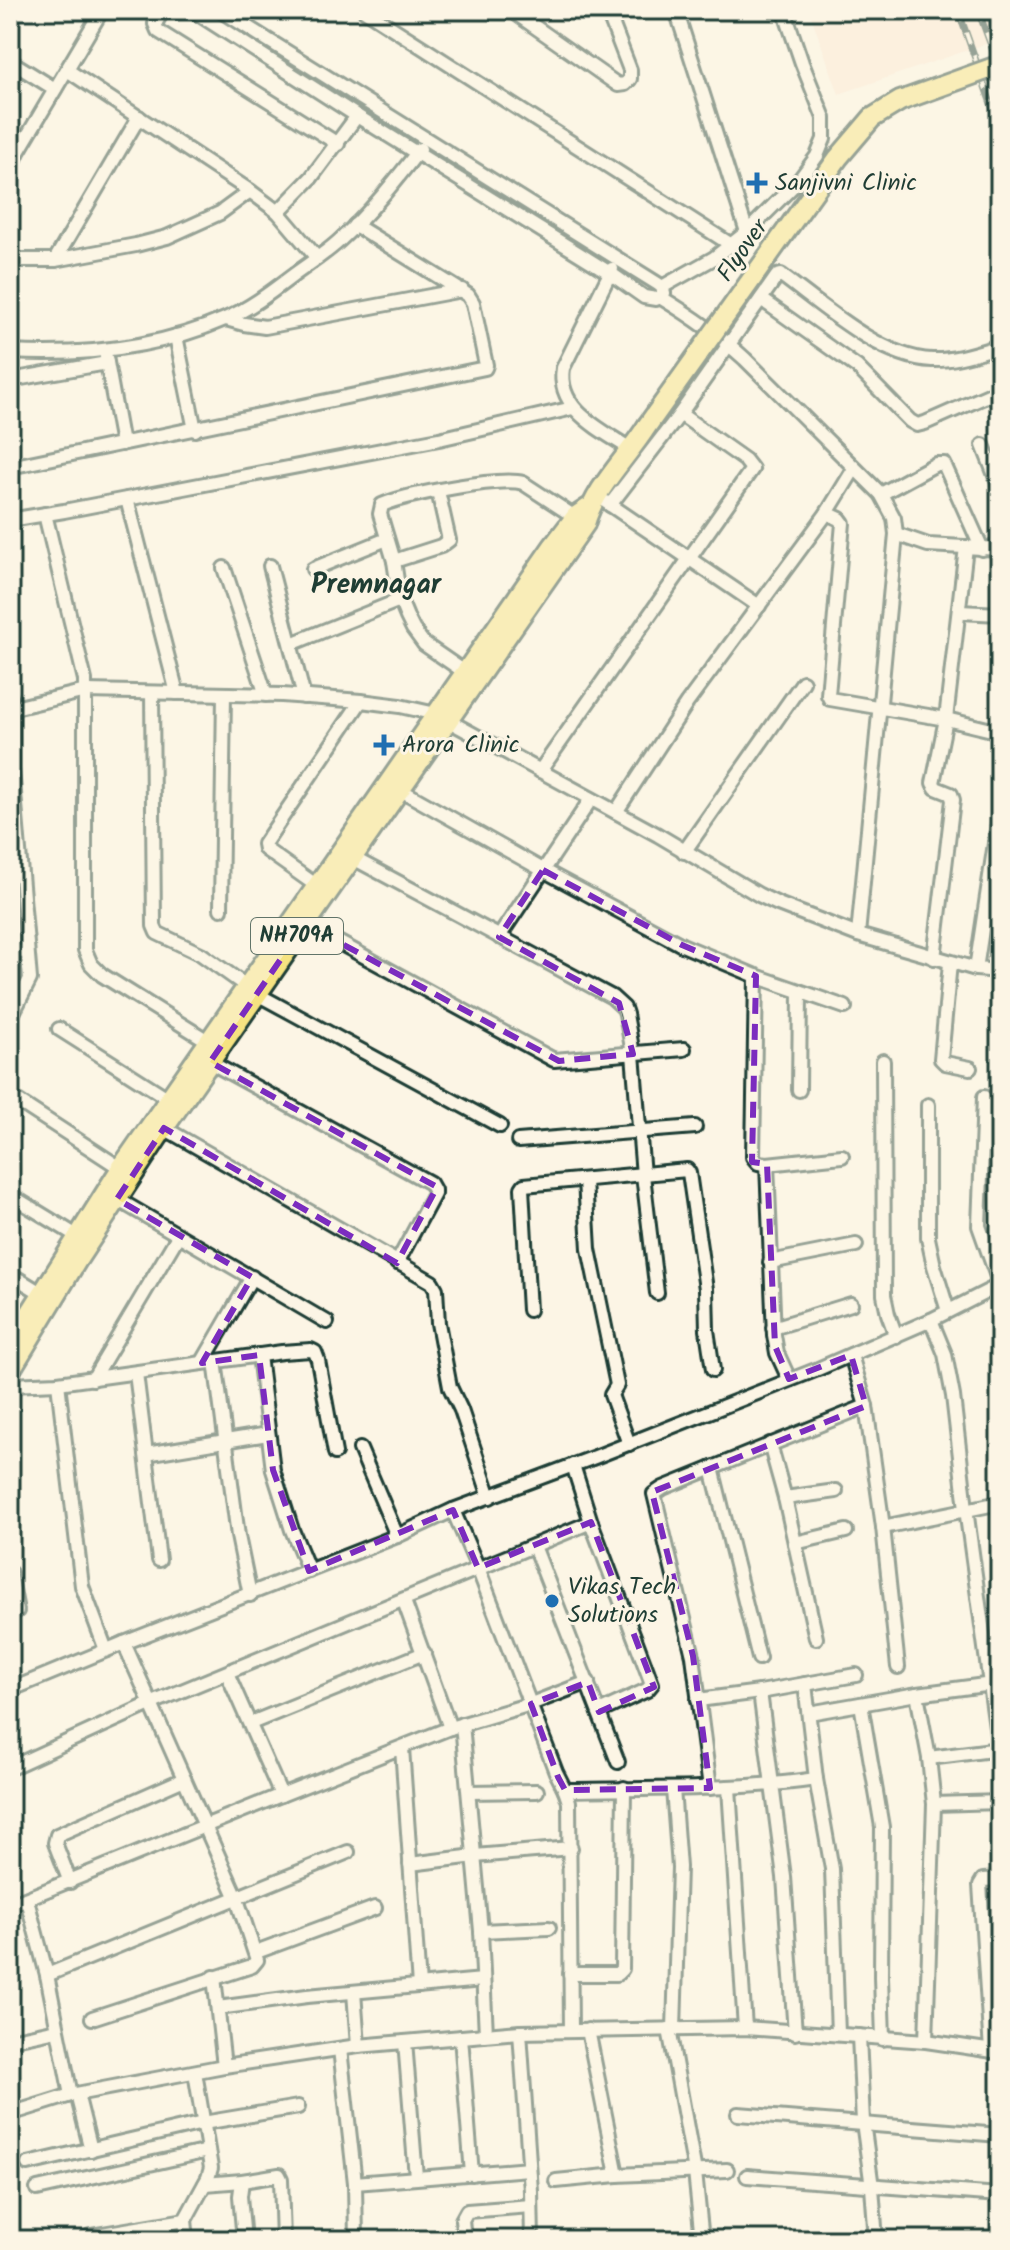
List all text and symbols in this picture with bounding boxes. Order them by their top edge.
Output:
place label: Sanjivni Clinic [775,164,917,203]
marker: Sanjivni Clinic [746,172,768,194]
street label: Flyover [707,210,780,291]
district label: Premnagar [311,563,443,608]
place label: Arora Clinic [402,726,519,765]
marker: Arora Clinic [373,734,395,756]
road number: NH709A [251,918,343,954]
place label: Vikas Tech Solutions [568,1568,676,1635]
marker: Vikas Tech Solutions [543,1592,561,1610]

